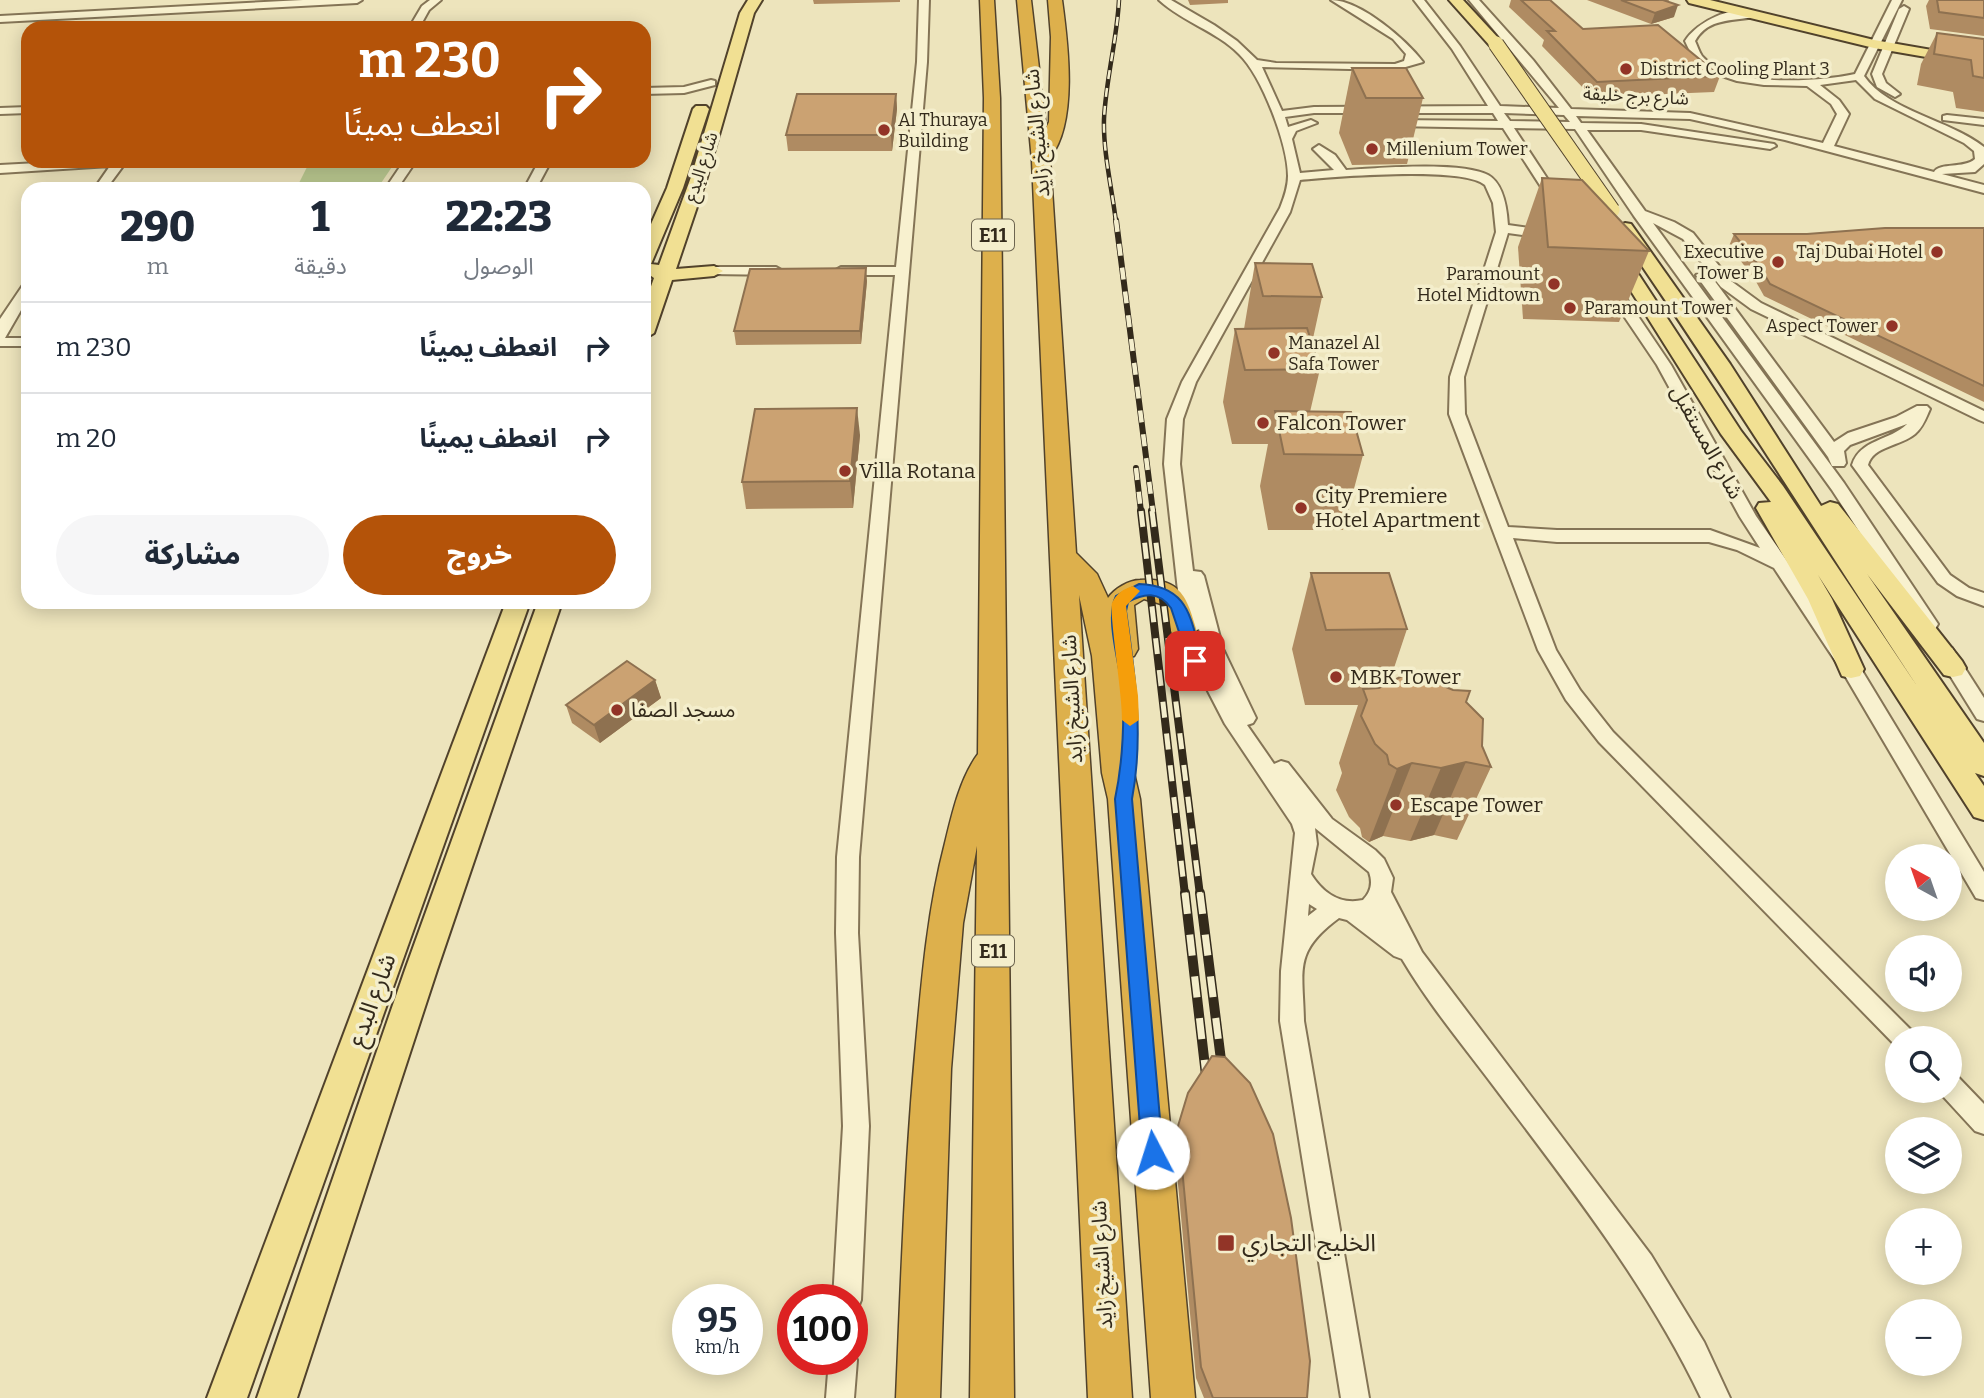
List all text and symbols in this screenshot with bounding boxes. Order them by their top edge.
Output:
text: 230 m [358,31,501,90]
icon: right [525,49,616,140]
place label: District Cooling Plant 3 [1640,58,1830,80]
marker: District Cooling Plant 3 [1618,61,1634,77]
street label: شارع الشيخ زايد [1018,68,1058,198]
street label: شارع برج خليفة [1582,82,1690,113]
text: انعطف يمينًا [344,105,501,143]
place label: Al Thuraya Building [898,109,988,152]
marker: Al Thuraya Building [876,122,892,138]
street label: شارع البدع [679,129,726,206]
place label: Millenium Tower [1386,138,1528,160]
marker: Millenium Tower [1364,141,1380,157]
text: 1 [311,192,330,242]
text: 22:23 [446,192,552,242]
text: 290 [120,202,195,252]
road number: E11 [972,219,1014,250]
place label: Executive Tower B [1683,241,1764,284]
place label: Taj Dubai Hotel [1796,241,1923,263]
marker: Taj Dubai Hotel [1929,244,1945,260]
text: m [147,252,169,280]
text: دقيقة [294,252,347,280]
text: الوصول [464,252,534,280]
marker: Executive Tower B [1770,254,1786,270]
place label: Paramount Hotel Midtown [1417,263,1541,306]
marker: Paramount Hotel Midtown [1546,276,1562,292]
place label: Paramount Tower [1584,297,1733,319]
marker: Paramount Tower [1562,300,1578,316]
place label: Aspect Tower [1766,315,1878,337]
marker: Aspect Tower [1884,318,1900,334]
icon: right [578,329,616,367]
text: 230 m [56,332,132,363]
text: انعطف يمينًا [419,332,557,363]
place label: Manazel Al Safa Tower [1288,332,1380,375]
marker: Manazel Al Safa Tower [1266,345,1282,361]
street label: شارع المستقبل [1663,380,1749,505]
place label: Falcon Tower [1277,410,1406,436]
marker: Falcon Tower [1255,415,1271,431]
icon: right [578,420,616,458]
text: 20 m [56,423,117,454]
text: انعطف يمينًا [419,423,557,454]
place label: Villa Rotana [859,458,976,484]
marker: Villa Rotana [837,463,853,479]
place label: City Premiere Hotel Apartment [1315,483,1481,533]
marker: City Premiere Hotel Apartment [1293,500,1309,516]
button: مشاركة [56,515,329,595]
button: خروج [343,515,616,595]
pin [1165,631,1225,691]
street label: شارع الشيخ زايد [1056,634,1090,764]
icon: arrive [1176,642,1214,680]
place label: MBK Tower [1350,664,1461,690]
marker: MBK Tower [1328,669,1344,685]
place label: مسجد الصفا [631,697,736,723]
marker: مسجد الصفا [609,702,625,718]
place label: Escape Tower [1410,792,1543,818]
marker: Escape Tower [1388,797,1404,813]
north arrow [1885,844,1962,920]
map controls [1885,844,1962,1376]
button: sound [1885,935,1962,1012]
road number: E11 [972,936,1014,967]
street label: شارع البدع [342,950,405,1051]
button: search [1885,1026,1962,1103]
position arrow [1116,1116,1190,1190]
button: layers [1885,1117,1962,1194]
street label: شارع الشيخ زايد [1086,1200,1120,1330]
button: + [1885,1208,1962,1285]
place label: الخليج التجاري [1242,1229,1376,1262]
marker: الخليج التجاري [1216,1233,1236,1253]
speed limit sign: 100 [777,1284,868,1375]
text: 95 [698,1299,737,1341]
button: − [1885,1299,1962,1376]
text: km/h [695,1336,740,1358]

